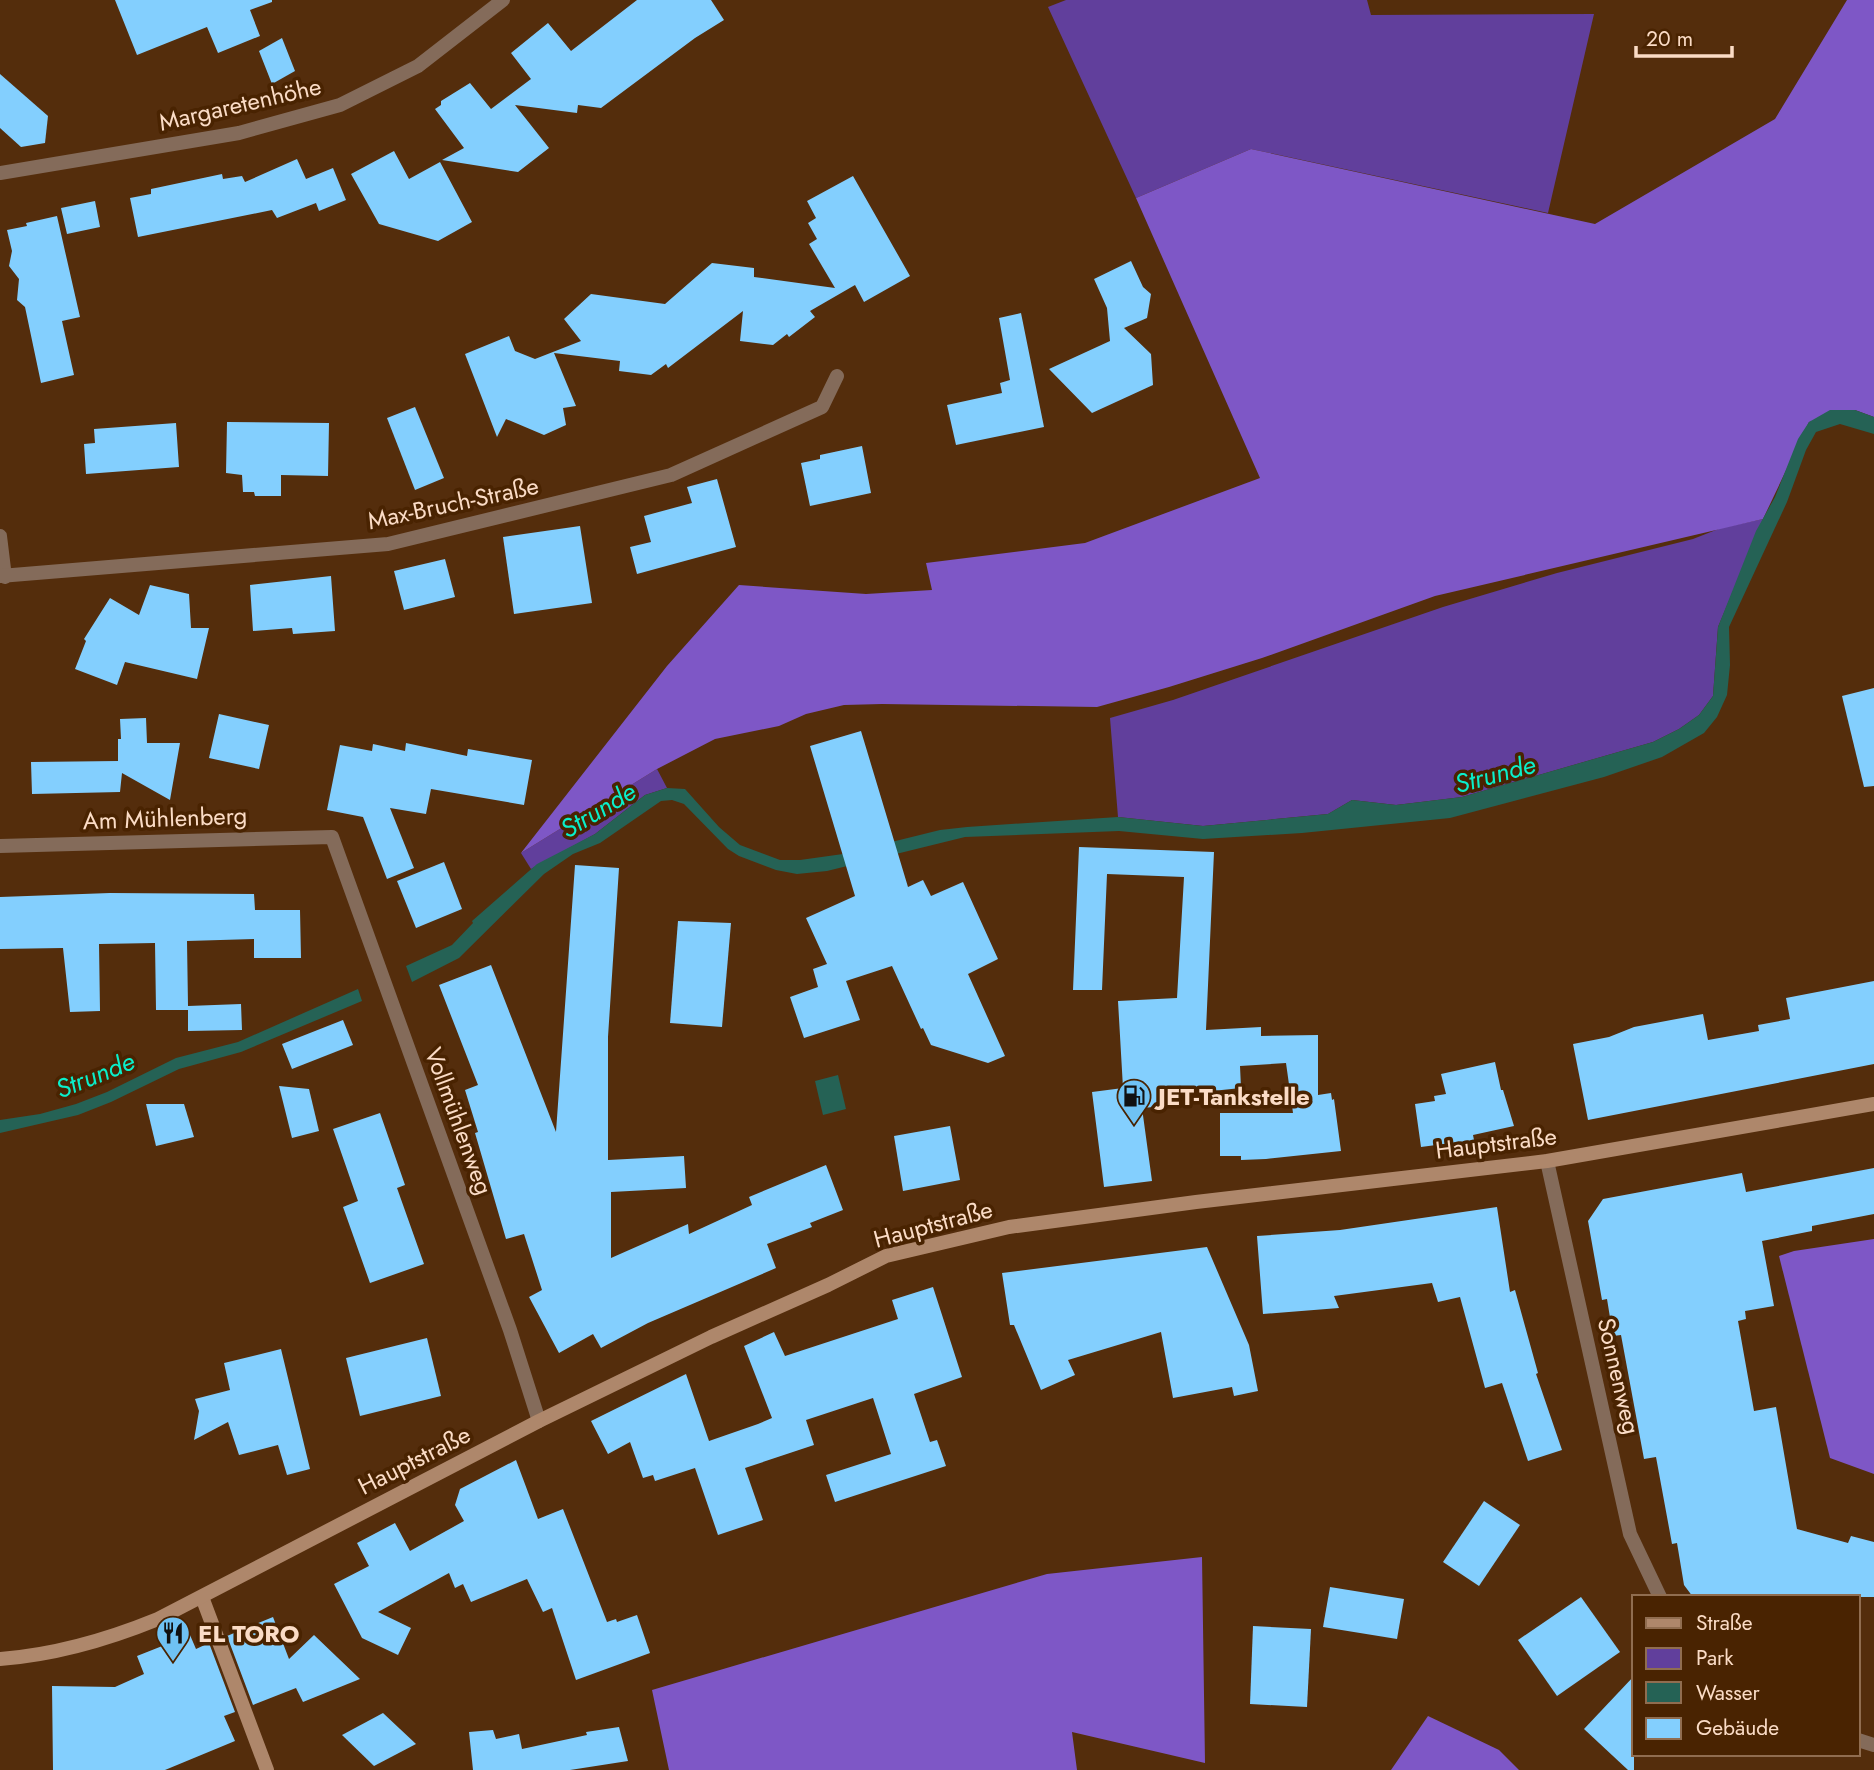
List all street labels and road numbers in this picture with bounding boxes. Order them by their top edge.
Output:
street label: Margaretenhöhe [155,68,325,140]
street label: Max-Bruch-Straße [364,468,542,538]
street label: Am Mühlenberg [82,798,248,838]
street label: Vollmühlenweg [416,1042,502,1200]
street label: Hauptstraße [1433,1118,1559,1168]
street label: Hauptstraße [870,1191,996,1257]
street label: Sonnenweg [1589,1314,1649,1438]
street label: Hauptstraße [352,1417,476,1503]

